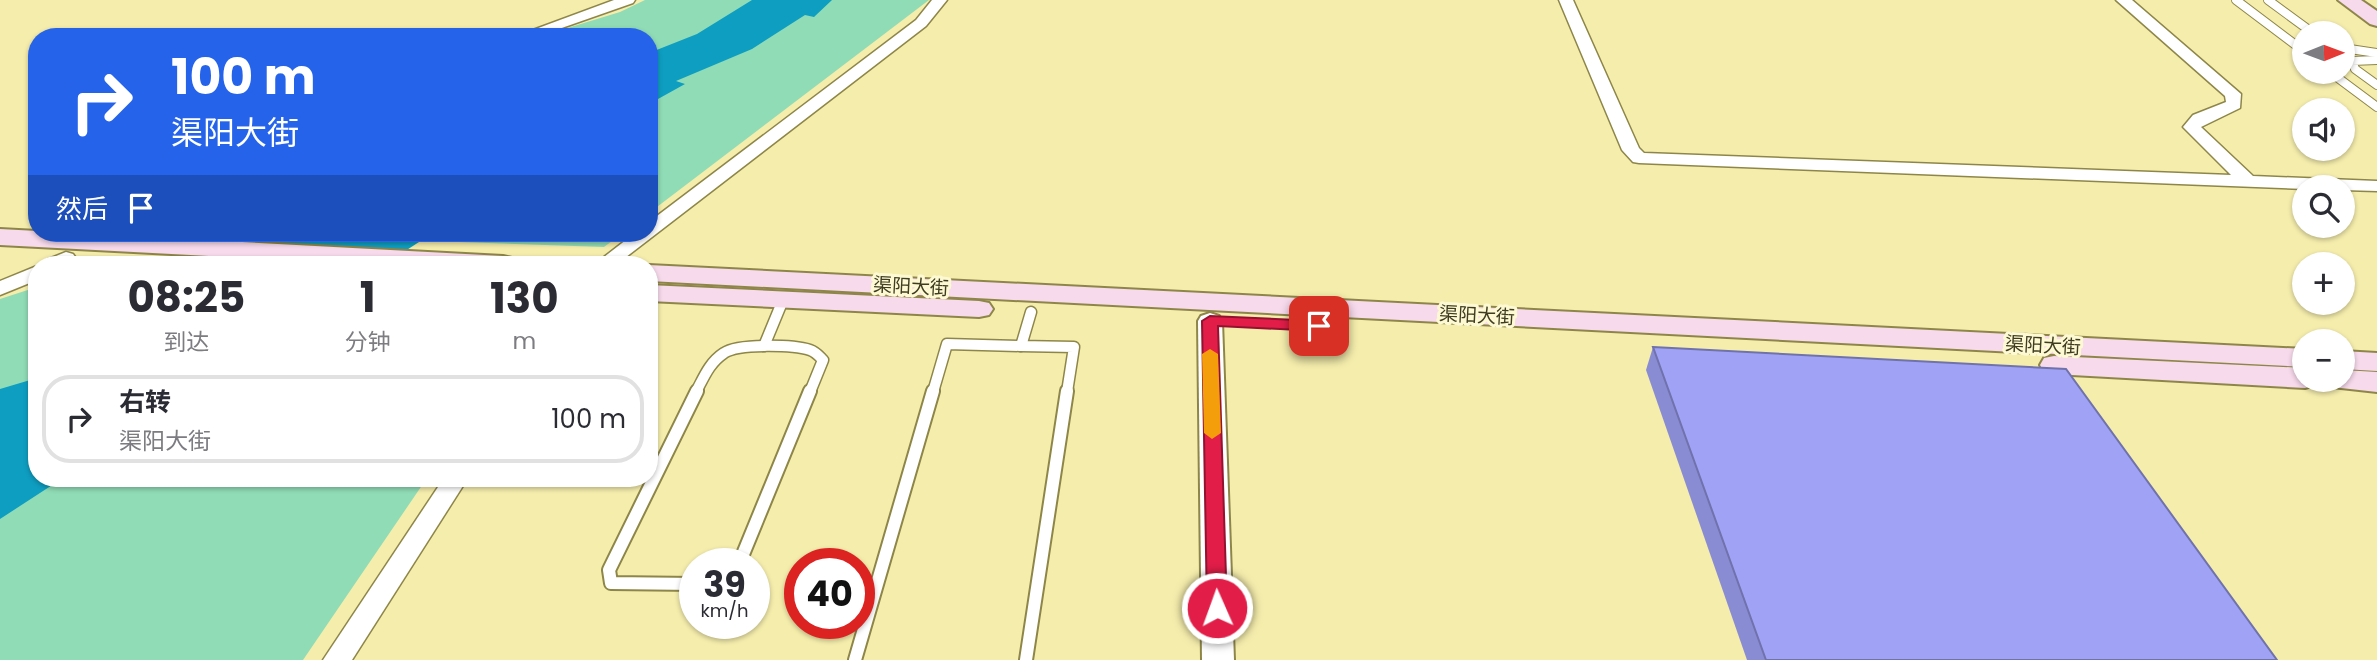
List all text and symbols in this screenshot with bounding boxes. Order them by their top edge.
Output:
north arrow [2292,21,2356,84]
map controls [2292,21,2355,392]
text: 100 m [171,43,316,111]
icon: right [56,56,147,147]
button: sound [2292,98,2355,161]
text: 渠阳大街 [171,110,299,155]
button: search [2292,175,2355,238]
icon: arrive [122,189,160,227]
text: 然后 [56,191,108,227]
button: + [2292,252,2355,315]
text: 08:25 [127,268,245,327]
text: 1 [360,268,375,327]
text: 130 [490,269,559,328]
street label: 渠阳大街 [872,271,950,302]
pin [1289,296,1349,356]
street label: 渠阳大街 [1438,300,1516,331]
icon: arrive [1300,307,1338,345]
text: m [512,325,536,357]
text: 到达 [163,326,209,358]
text: 分钟 [345,326,391,358]
button: − [2292,329,2355,392]
street label: 渠阳大街 [2004,330,2082,361]
text: 右转 [119,384,171,420]
icon: right [60,400,98,438]
text: 100 m [551,401,626,437]
text: 渠阳大街 [119,425,211,457]
speed limit sign: 40 [784,548,875,639]
text: 39 [703,560,746,609]
position arrow [1180,571,1254,645]
text: km/h [701,598,748,623]

